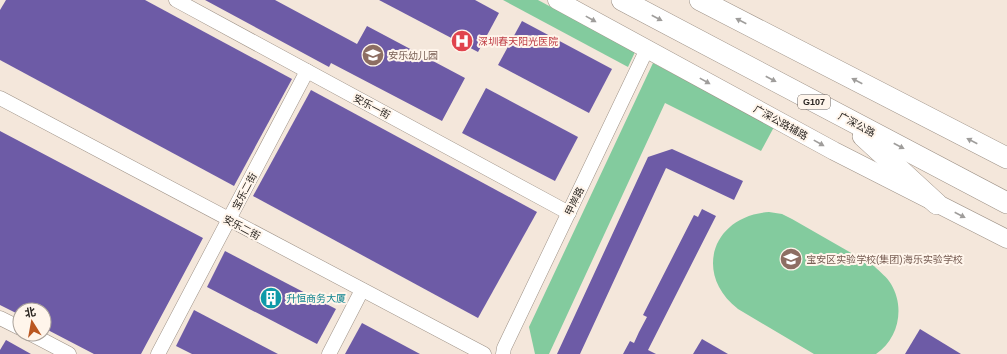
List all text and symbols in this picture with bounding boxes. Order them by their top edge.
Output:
one-way arrow [585,15,597,22]
one-way arrow [651,15,662,22]
one-way arrow [735,18,747,25]
hospital icon: 深圳春天阳光医院 [449,28,475,54]
place label: 深圳春天阳光医院 [478,36,558,47]
school or university icon: 安乐幼儿园 [360,42,386,68]
place label: 安乐幼儿园 [388,50,438,61]
one-way arrow [766,76,777,83]
one-way arrow [699,77,711,84]
one-way arrow [851,78,862,85]
street label: 安乐一街 [352,92,392,121]
road number: G107 [798,95,830,109]
street label: 广深公路辅路 [752,103,810,142]
street label: 广深公路 [837,110,877,139]
one-way arrow [967,138,978,144]
one-way arrow [813,140,825,146]
one-way arrow [893,143,905,150]
street label: 宝乐二街 [230,171,259,211]
street label: 甲岸路 [563,185,586,217]
one-way arrow [954,212,965,219]
street label: 安乐二街 [222,213,262,242]
school or university icon: 宝安区实验学校(集团)海乐实验学校 [778,246,804,272]
place label: 宝安区实验学校(集团)海乐实验学校 [806,254,963,265]
building icon: 升恒商务大厦 [258,285,284,311]
place label: 升恒商务大厦 [286,293,346,304]
north arrow [12,302,52,342]
text: 北 [24,305,37,319]

